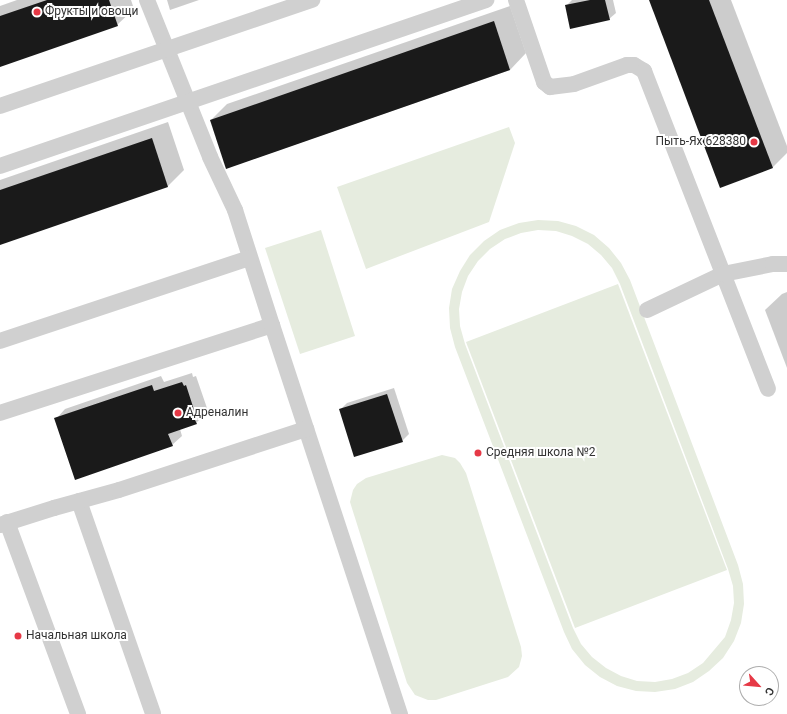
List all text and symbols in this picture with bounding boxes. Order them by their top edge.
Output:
place label: Фрукты и овощи [45,5,138,19]
marker: Фрукты и овощи [32,7,42,17]
place label: Пыть-Ях 628380 [655,135,746,149]
marker: Пыть-Ях 628380 [749,137,759,147]
place label: Адреналин [186,406,248,420]
marker: Адреналин [173,408,183,418]
place label: Средняя школа №2 [486,446,596,460]
marker: Средняя школа №2 [473,448,483,458]
place label: Начальная школа [26,629,127,643]
marker: Начальная школа [13,631,23,641]
north arrow [739,666,779,706]
text: С [762,685,777,697]

